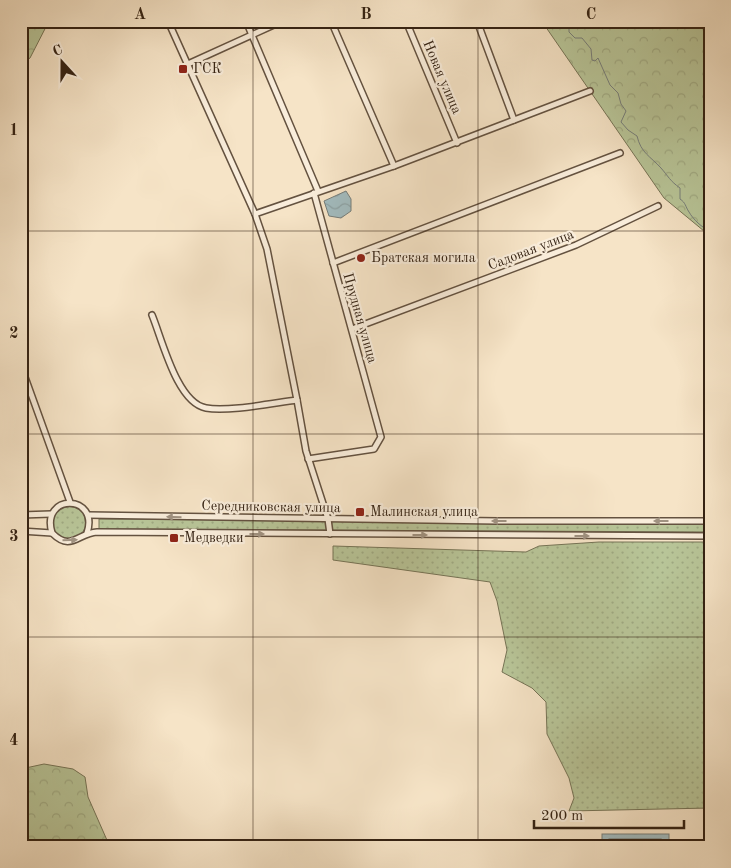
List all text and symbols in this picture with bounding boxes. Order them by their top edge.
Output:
text: A [134,7,146,23]
text: B [360,7,372,23]
text: C [586,7,596,23]
north arrow [38,38,88,88]
street label: Новая улица [420,38,464,116]
text: С [51,43,65,59]
place label: ГСК [193,62,222,76]
marker: ГСК [177,63,189,75]
text: 1 [9,123,19,139]
street label: Садовая улица [486,227,576,273]
place label: Братская могила [371,251,476,265]
marker: Братская могила [355,252,367,264]
street label: Прудная улица [340,271,380,365]
text: 2 [9,326,19,342]
street label: Середниковская улица [201,499,341,515]
place label: Малинская улица [370,505,478,519]
marker: Малинская улица [354,506,366,518]
one-way arrow [166,513,182,521]
one-way arrow [490,517,506,525]
one-way arrow [653,517,669,525]
text: 3 [9,529,19,545]
one-way arrow [249,530,265,538]
place label: Медведки [184,531,244,545]
one-way arrow [412,531,428,539]
marker: Медведки [168,532,180,544]
one-way arrow [574,532,590,540]
one-way arrow [62,536,78,544]
text: 4 [9,733,19,749]
scale bar [534,798,684,830]
text: 200 m [541,809,583,824]

